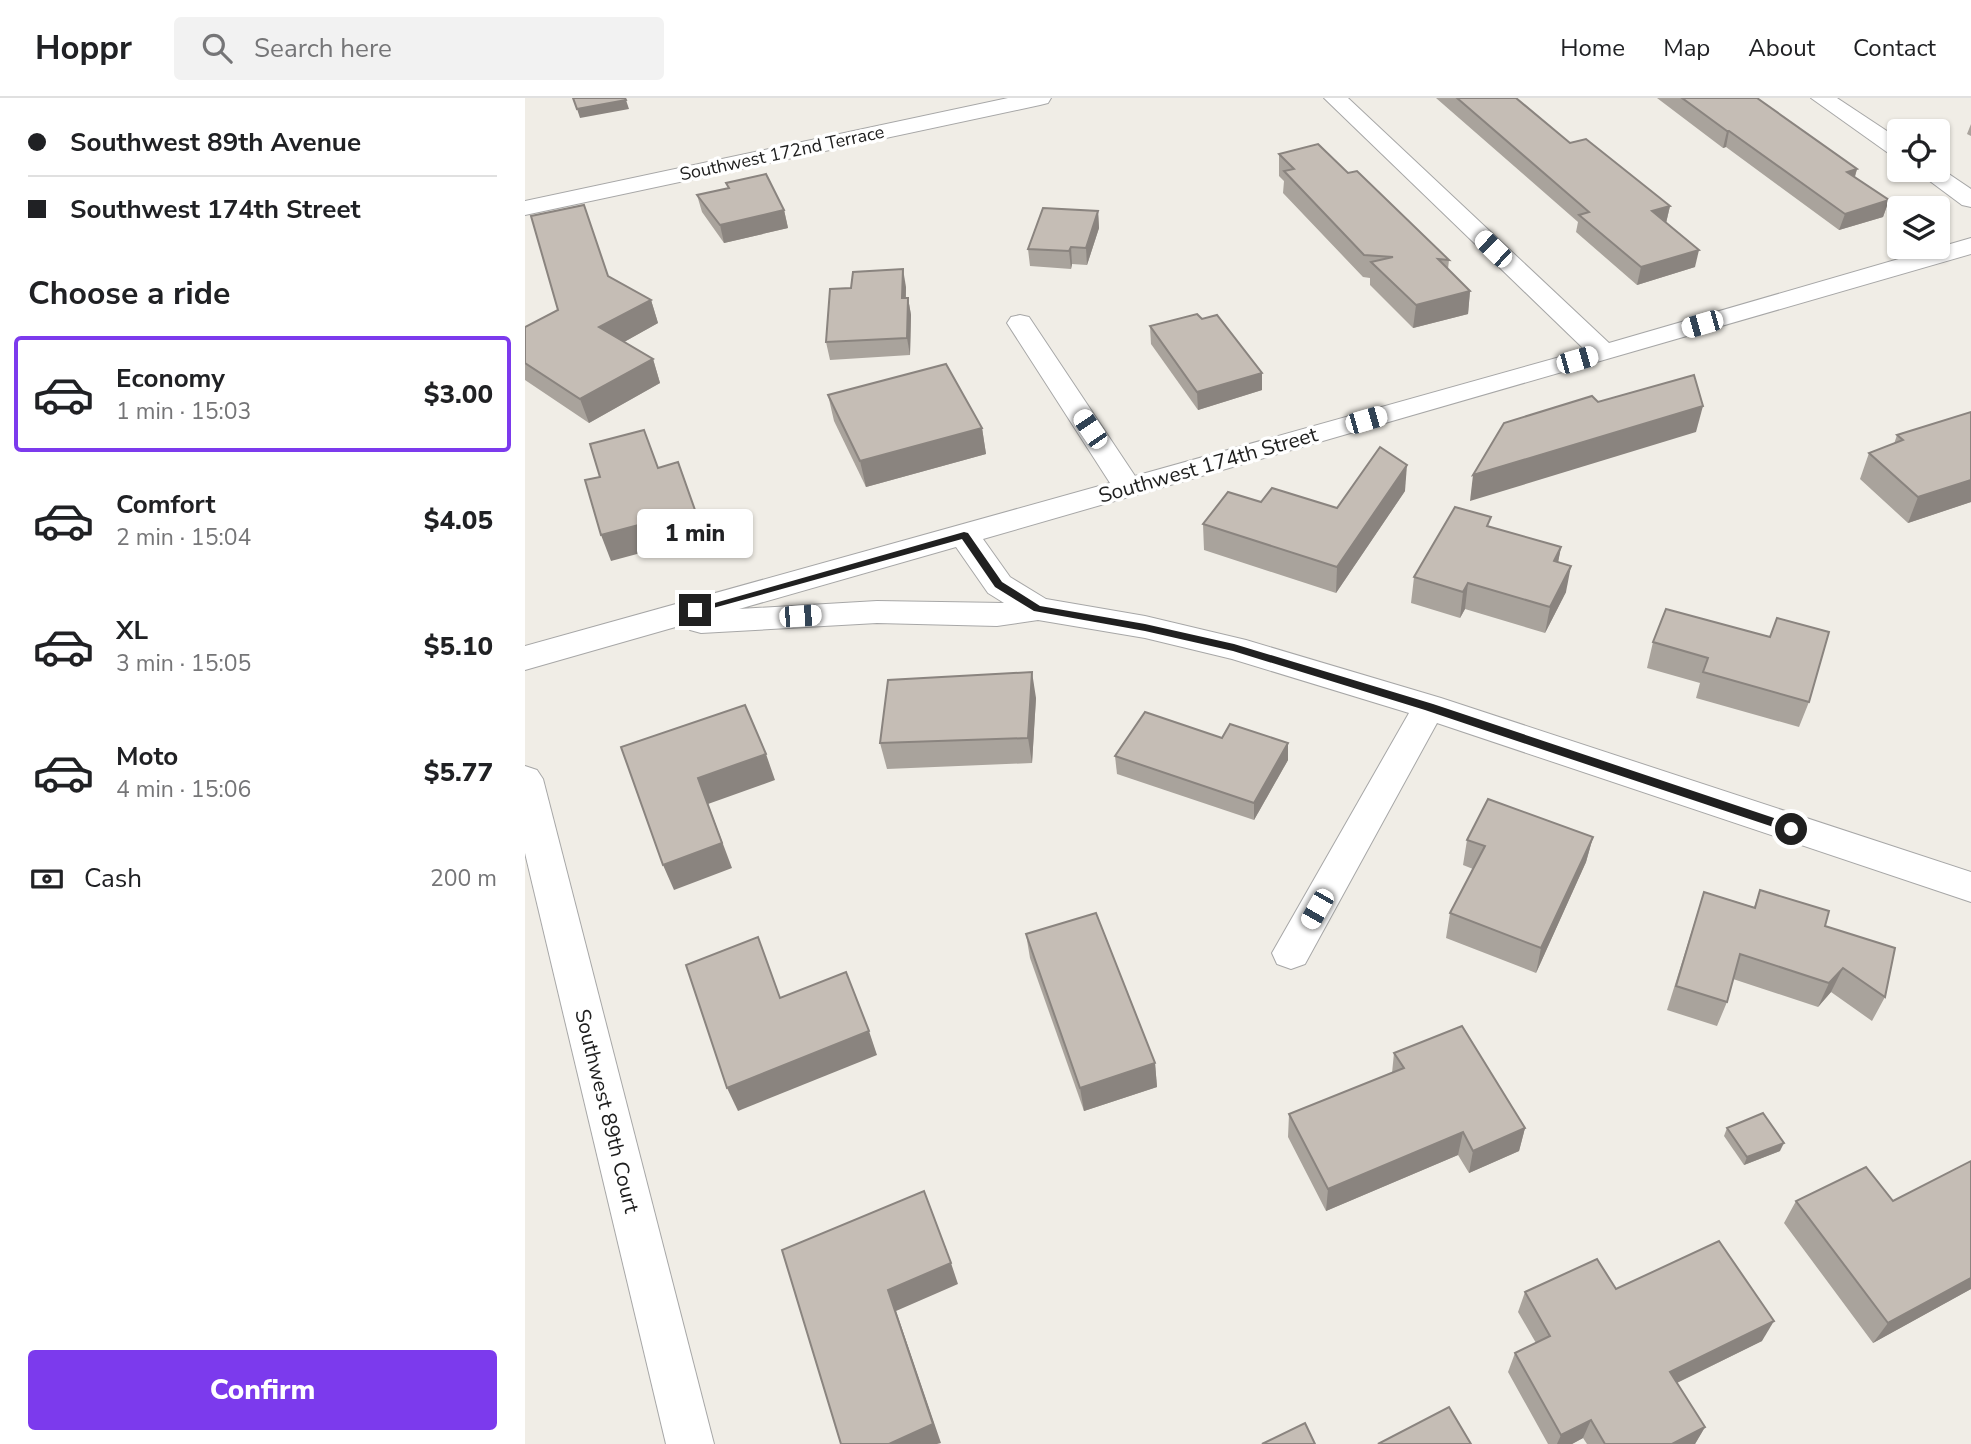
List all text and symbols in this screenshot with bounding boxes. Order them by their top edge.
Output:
search box [174,17,664,80]
text: Hoppr [35,26,132,71]
icon: search [198,29,236,67]
text: Search here [254,31,392,66]
text: Home [1560,32,1625,64]
text: Map [1663,32,1710,64]
text: About [1748,32,1815,64]
text: Contact [1853,32,1936,64]
map controls [1887,119,1950,259]
button: locate [1887,119,1950,182]
street label: Southwest 172nd Terrace [678,120,886,186]
text: Southwest 89th Avenue [70,125,361,160]
text: Southwest 174th Street [70,192,360,227]
button: layers [1887,196,1950,259]
car [1471,227,1516,271]
text: Choose a ride [28,272,230,315]
car [1679,308,1726,340]
car [1554,344,1601,376]
text: Economy [116,361,225,396]
icon: car [32,363,95,426]
text: $3.00 [424,377,493,412]
text: 1 min · 15:03 [116,396,251,427]
car [1343,404,1390,436]
car [1070,406,1111,452]
street label: Southwest 174th Street [1095,420,1321,510]
text: Comfort [116,487,216,522]
icon: car [32,489,95,552]
text: $4.05 [424,503,493,538]
callout: 1 min [637,508,753,558]
text: 1 min [665,518,725,549]
text: 2 min · 15:04 [116,522,251,553]
route end [679,594,711,626]
car [779,604,822,628]
text: XL [116,613,148,648]
icon: car [32,615,95,678]
text: $5.10 [424,629,493,664]
text: 3 min · 15:05 [116,648,251,679]
text: Moto [116,739,178,774]
icon: car [32,741,95,804]
text: $5.77 [424,755,493,790]
text: 4 min · 15:06 [116,774,251,805]
route start [1775,813,1807,845]
icon: cash [28,860,66,898]
text: Cash [84,861,142,896]
text: 200 m [430,863,497,894]
car [1298,886,1337,932]
street label: Southwest 89th Court [568,1006,646,1216]
button: Confirm [28,1350,497,1430]

